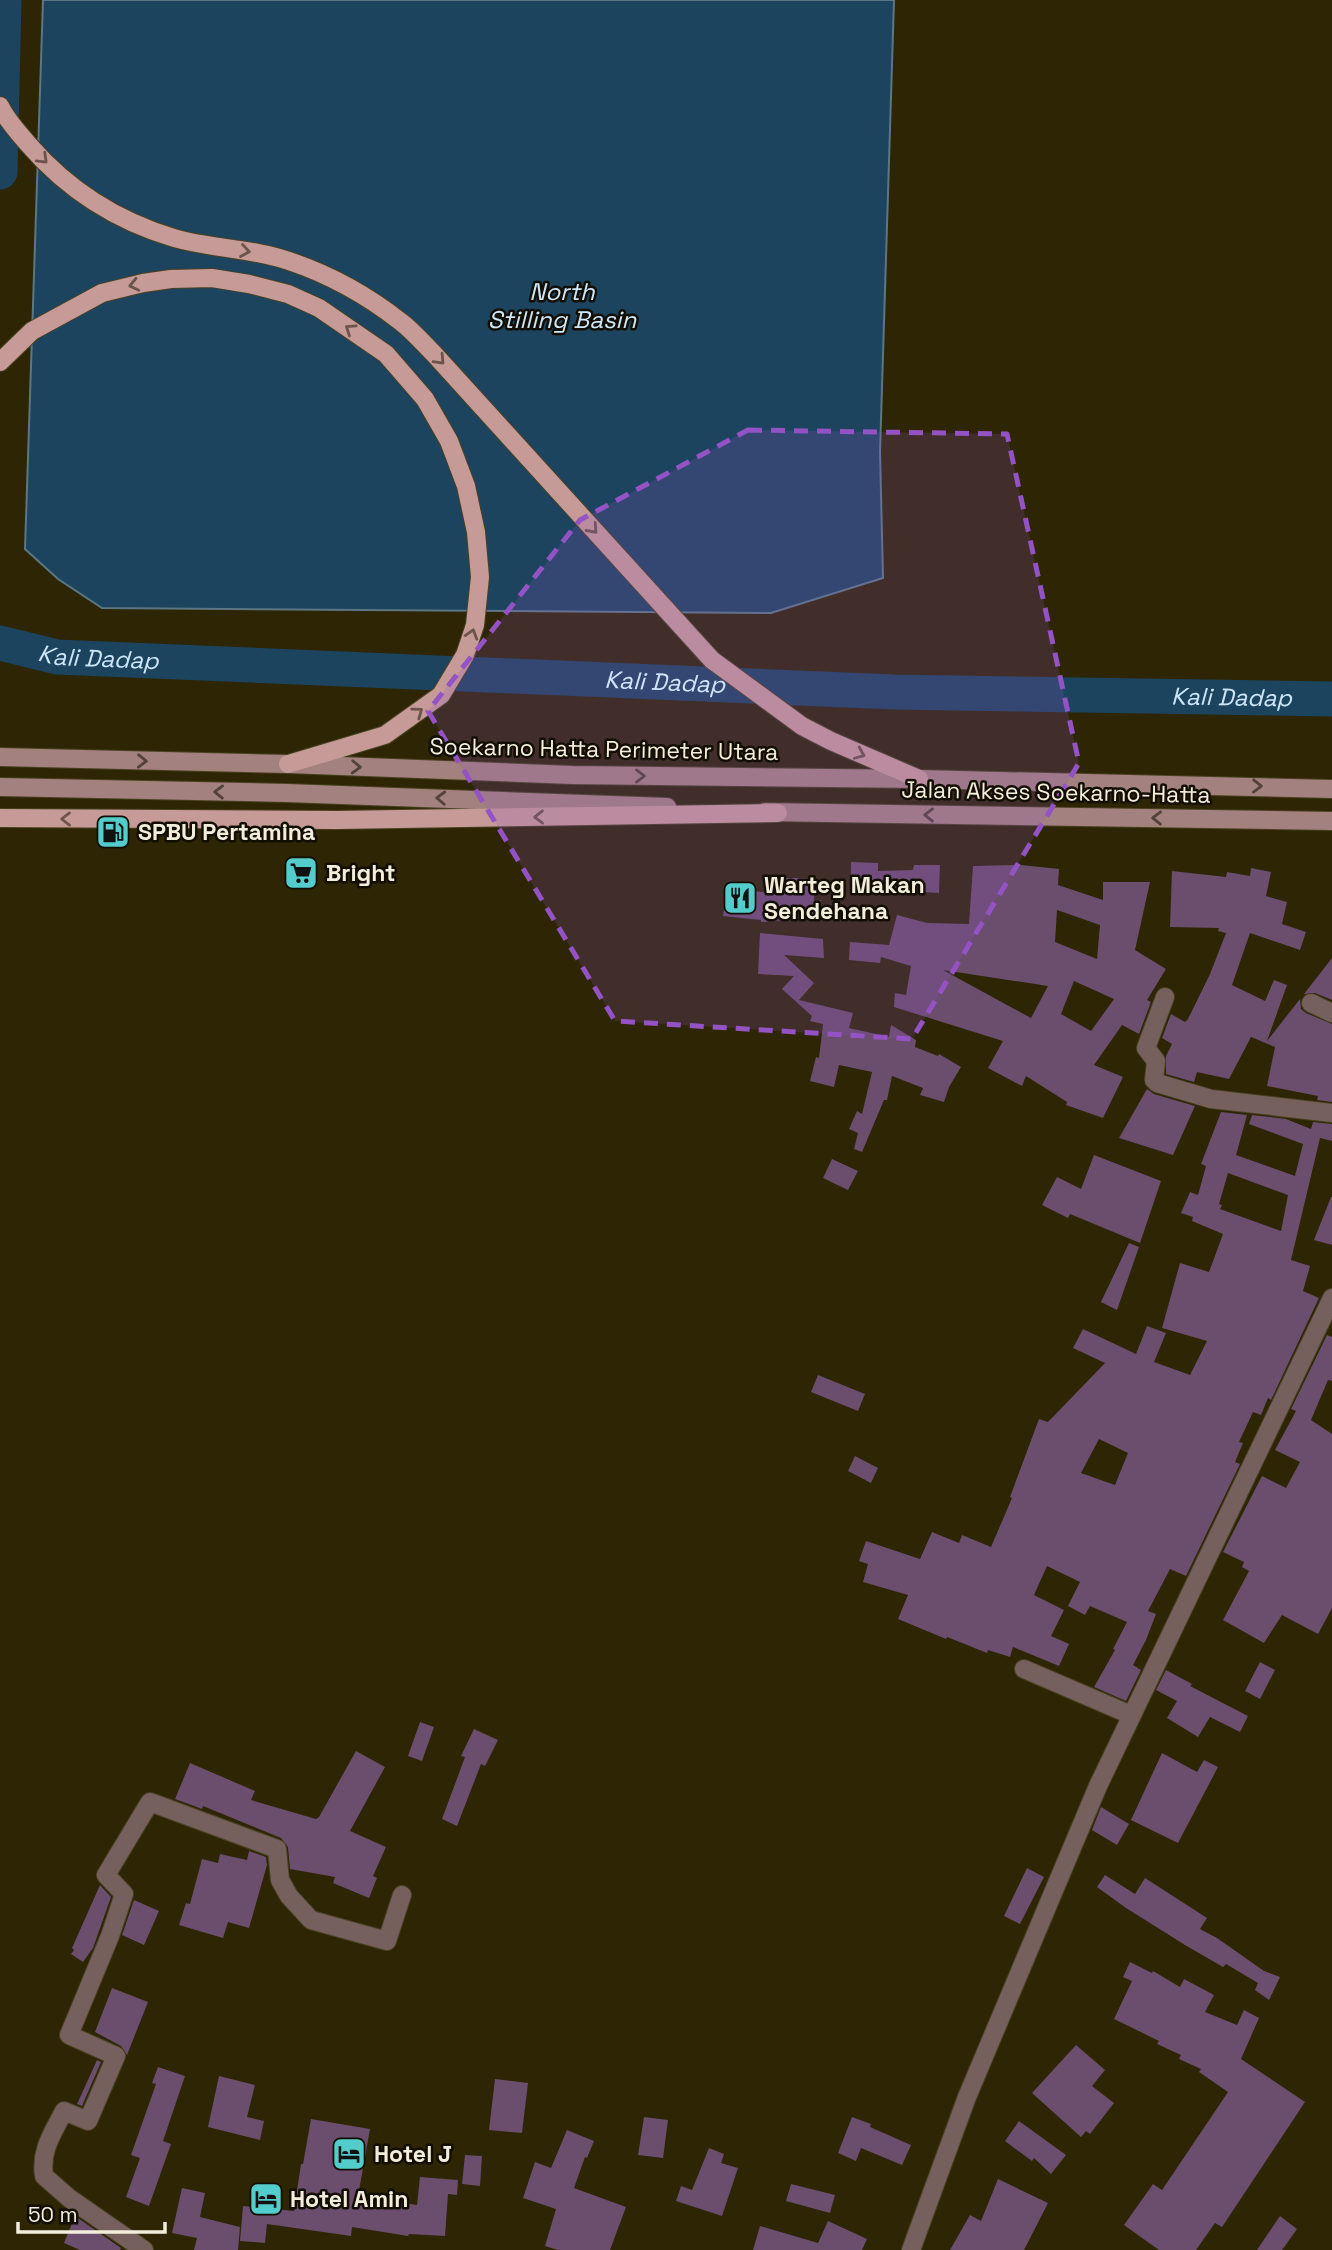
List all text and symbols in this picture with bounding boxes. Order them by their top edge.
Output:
one-way arrow [34,151,47,164]
one-way arrow [239,243,251,258]
water label: North Stilling Basin [488,276,637,335]
one-way arrow [128,277,140,291]
one-way arrow [345,325,358,337]
one-way arrow [431,352,444,365]
one-way arrow [585,521,597,534]
one-way arrow [463,629,478,641]
water label: Kali Dadap [35,637,161,676]
water label: Kali Dadap [604,664,727,700]
water label: Kali Dadap [1171,680,1294,713]
one-way arrow [410,707,423,720]
street label: Soekarno Hatta Perimeter Utara [429,731,779,767]
one-way arrow [853,745,865,759]
one-way arrow [136,753,147,768]
one-way arrow [351,759,362,774]
one-way arrow [635,768,646,784]
street label: Jalan Akses Soekarno-Hatta [901,774,1211,810]
one-way arrow [1252,778,1263,794]
one-way arrow [213,784,224,799]
one-way arrow [435,791,446,806]
one-way arrow [924,807,934,823]
one-way arrow [533,809,544,825]
one-way arrow [1151,810,1162,826]
one-way arrow [61,811,71,827]
fuel station icon: SPBU Pertamina [94,813,132,851]
place label: SPBU Pertamina [138,817,315,847]
supermarket icon: Bright [282,854,320,892]
place label: Bright [326,858,396,888]
place label: Warteg Makan Sendehana [764,870,925,926]
restaurant icon: Warteg Makan Sendehana [721,879,759,917]
hotel icon: Hotel J [330,2135,368,2173]
place label: Hotel J [374,2139,452,2169]
hotel icon: Hotel Amin [247,2180,285,2218]
place label: Hotel Amin [290,2184,408,2214]
scale bar [18,2190,164,2234]
text: 50 m [28,2201,78,2228]

